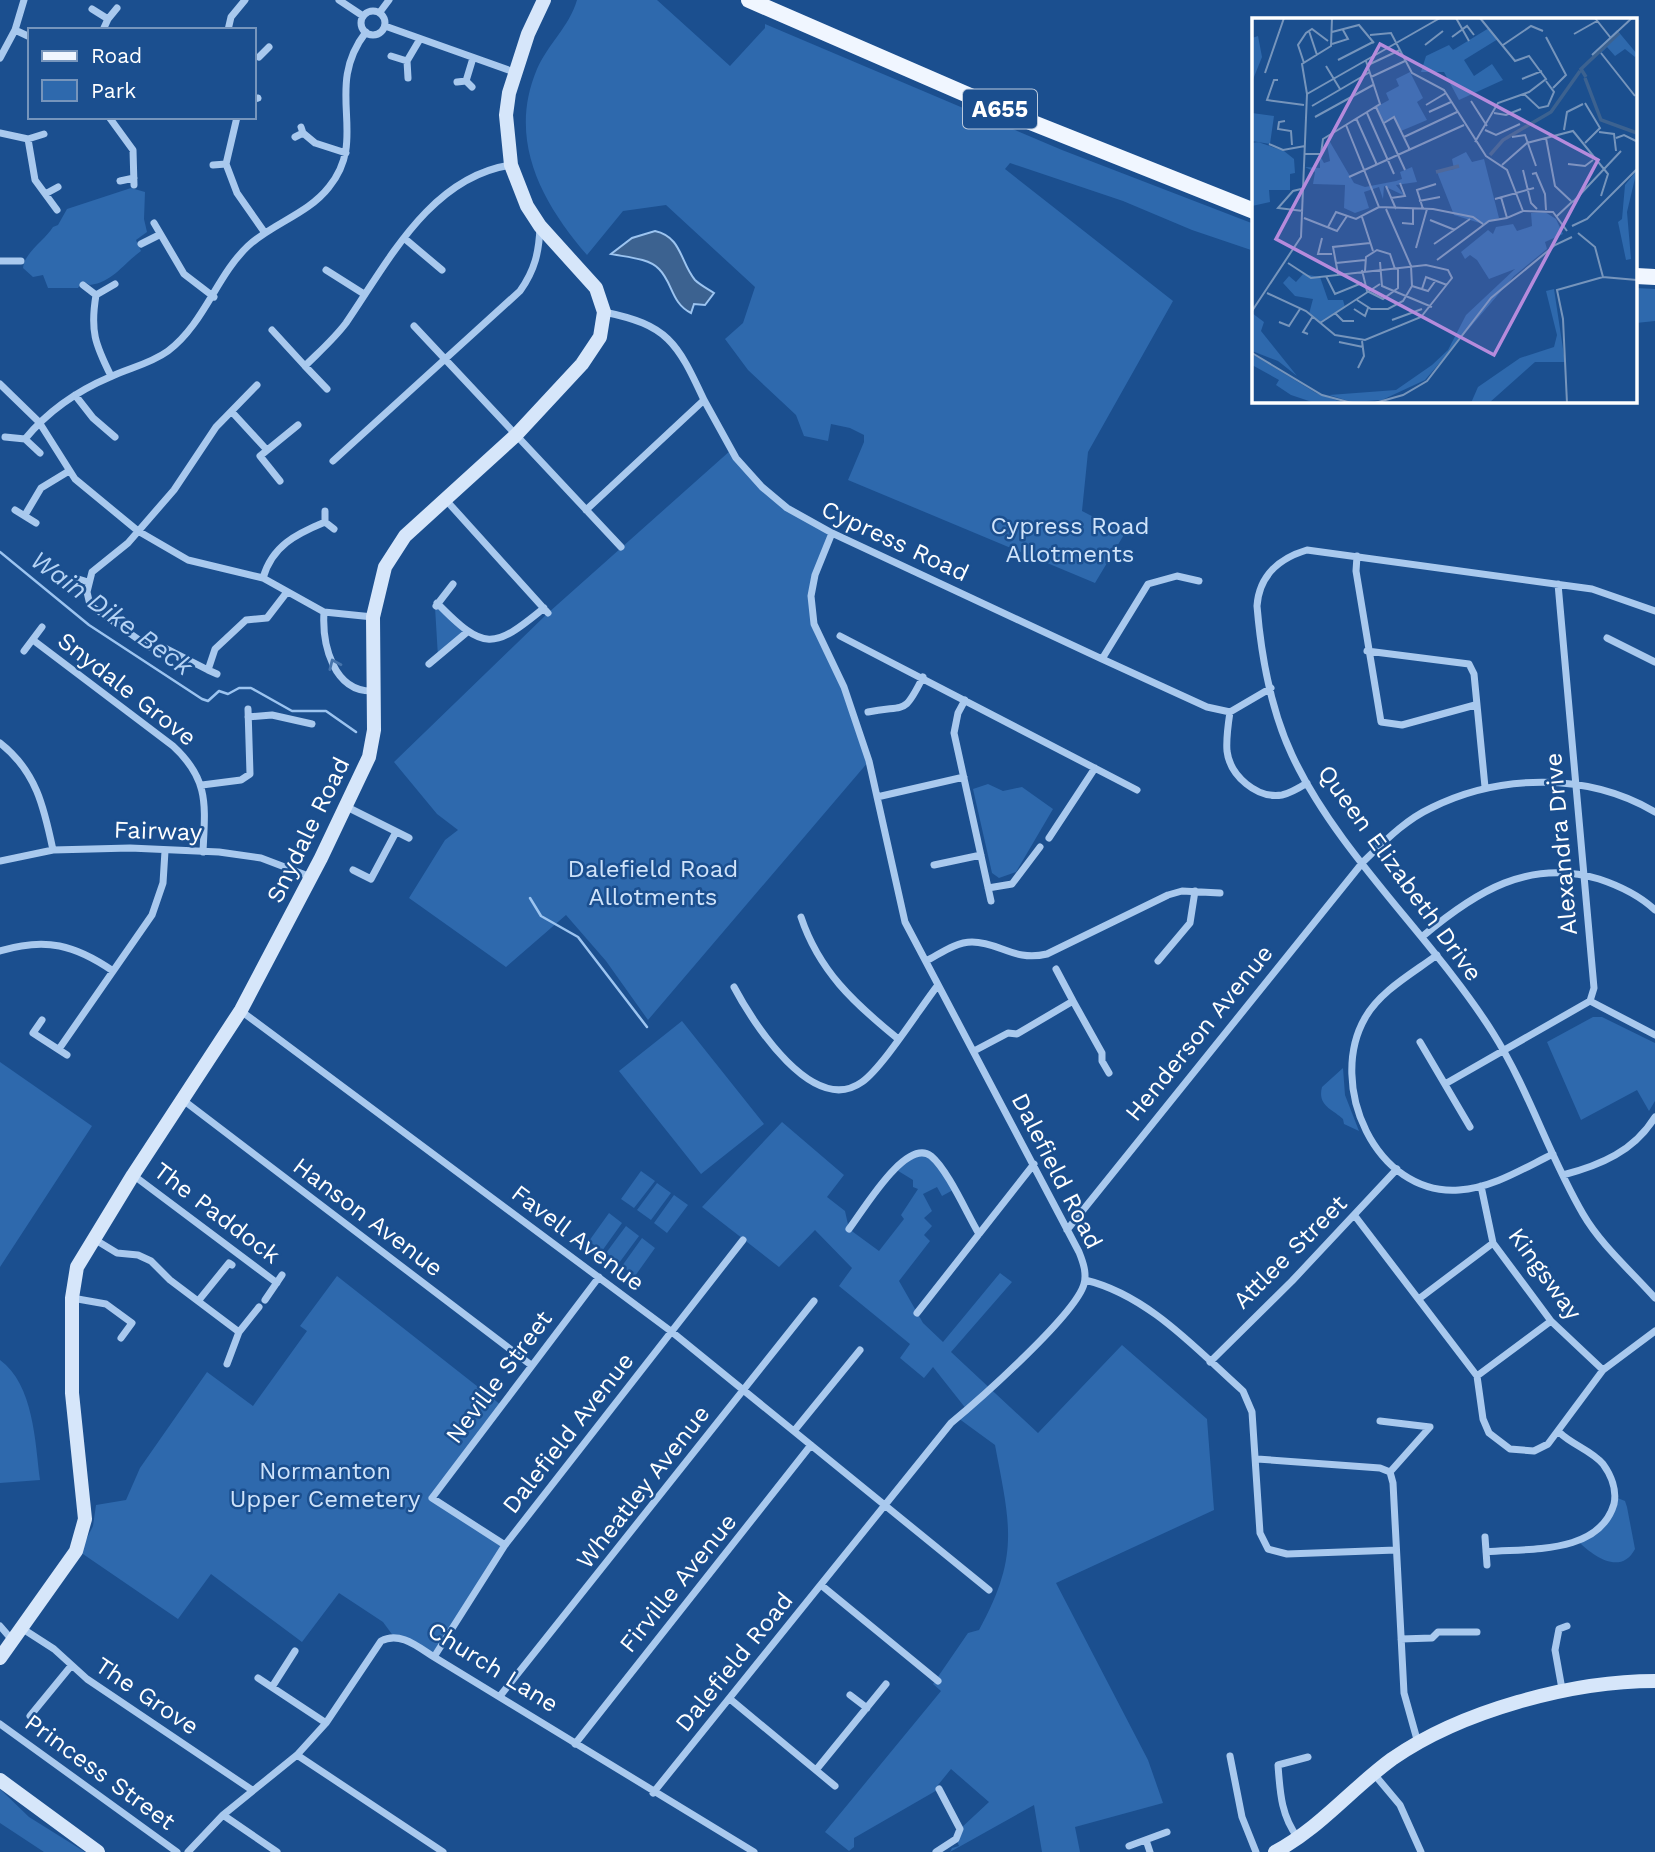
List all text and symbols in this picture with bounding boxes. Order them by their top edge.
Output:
inset map [1252,18,1638,402]
legend [28,28,256,119]
text: Road [91,43,142,68]
text: Park [91,78,136,103]
road number: A655 [963,90,1037,128]
street label: Cypress Road [817,495,973,587]
park label: Cypress Road Allotments [990,512,1150,568]
water label: Wain Dike Beck [25,544,199,682]
street label: Snydale Grove [52,626,202,752]
one-way arrow [328,659,342,671]
street label: Alexandra Drive [1539,752,1583,936]
street label: Snydale Road [261,753,355,907]
street label: Queen Elizabeth Drive [1312,759,1488,987]
street label: Fairway [113,815,203,847]
park label: Dalefield Road Allotments [568,855,738,911]
street label: Henderson Avenue [1119,939,1279,1127]
street label: Dalefield Road [1006,1089,1108,1253]
street label: Hanson Avenue [288,1152,448,1282]
street label: The Paddock [148,1156,286,1270]
street label: Favell Avenue [506,1179,650,1297]
street label: Attlee Street [1227,1189,1353,1315]
street label: Kingsway [1502,1223,1588,1326]
street label: Neville Street [440,1305,558,1449]
street label: Dalefield Avenue [497,1347,639,1519]
street label: Wheatley Avenue [571,1400,715,1574]
park label: Normanton Upper Cemetery [230,1457,421,1513]
street label: Firville Avenue [614,1508,742,1658]
street label: Dalefield Road [669,1587,799,1737]
street label: Church Lane [423,1616,563,1718]
street label: The Grove [90,1651,204,1741]
street label: Princess Street [19,1708,181,1836]

